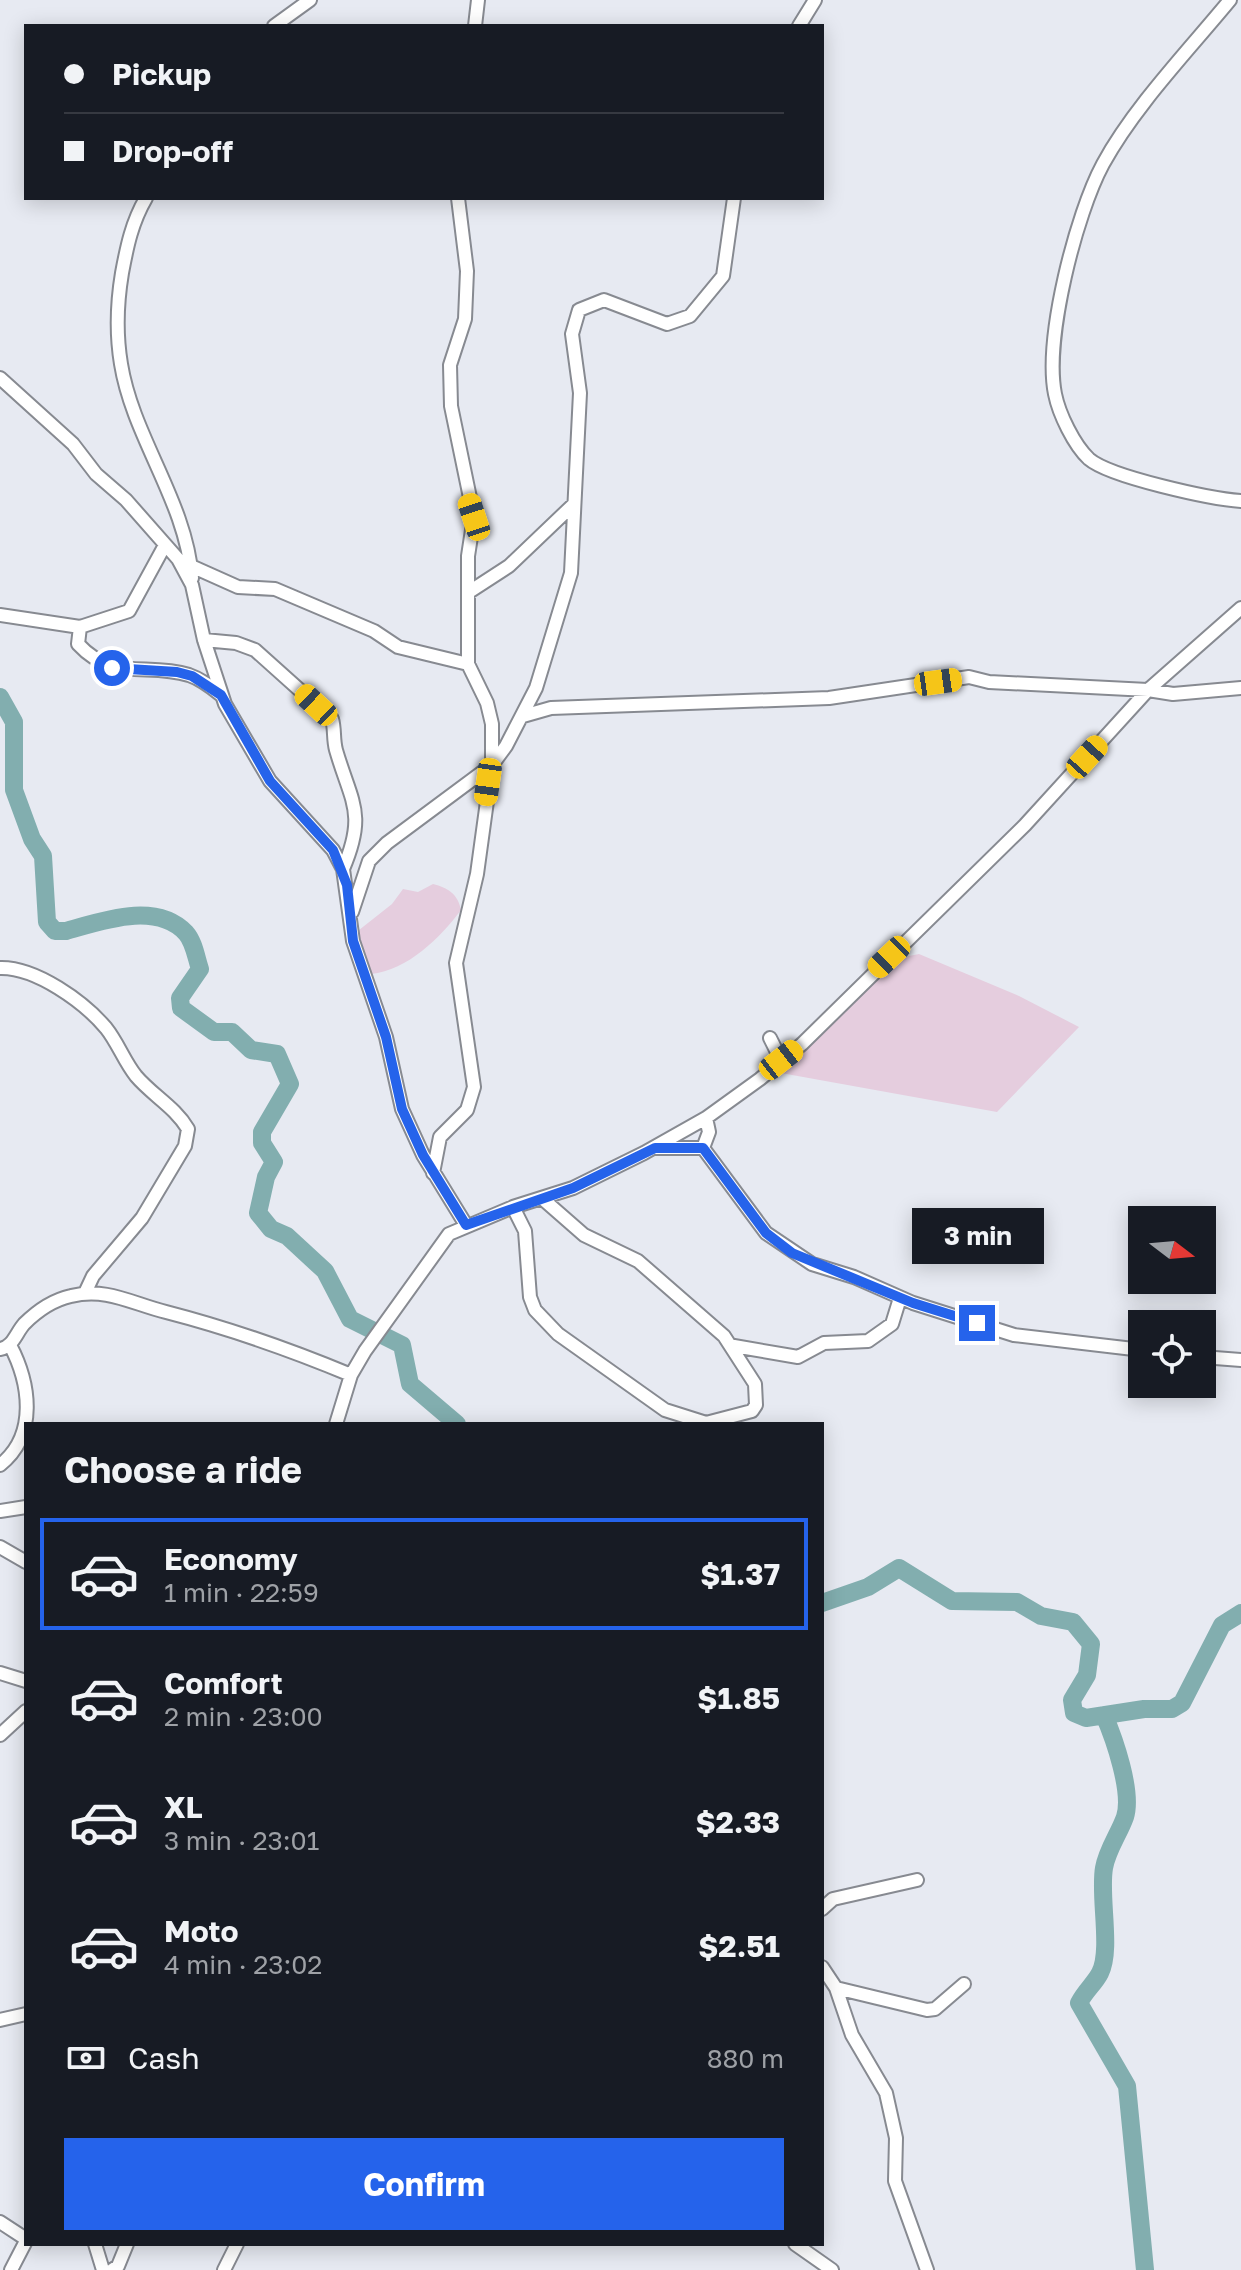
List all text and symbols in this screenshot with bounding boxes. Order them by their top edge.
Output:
text: Pickup [112,56,211,92]
text: Drop-off [112,133,233,169]
car [455,490,493,544]
route start [94,650,130,686]
car [913,667,963,697]
car [290,680,342,730]
car [1062,731,1112,783]
car [473,757,503,807]
car [863,932,915,982]
car [755,1036,807,1084]
north arrow [1128,1206,1216,1294]
map controls [1128,1206,1216,1398]
callout: 3 min [911,1207,1043,1263]
text: 3 min [944,1220,1012,1251]
route end [959,1305,995,1341]
button: locate [1128,1310,1216,1398]
text: Choose a ride [64,1448,302,1491]
icon: car [68,1538,140,1610]
text: Economy [164,1541,298,1577]
text: $1.37 [700,1556,780,1592]
text: 1 min · 22:59 [164,1577,319,1608]
icon: car [68,1662,140,1734]
text: Comfort [164,1665,283,1701]
text: $1.85 [697,1680,780,1716]
text: 2 min · 23:00 [164,1701,323,1732]
icon: car [68,1786,140,1858]
text: XL [164,1789,203,1825]
text: $2.33 [695,1804,780,1840]
text: 3 min · 23:01 [164,1825,319,1856]
icon: car [68,1910,140,1982]
text: Moto [164,1913,239,1949]
text: $2.51 [698,1928,780,1964]
text: 4 min · 23:02 [164,1949,322,1980]
icon: cash [64,2036,108,2080]
text: Cash [128,2040,200,2076]
text: 880 m [707,2043,784,2074]
button: Confirm [64,2138,784,2230]

